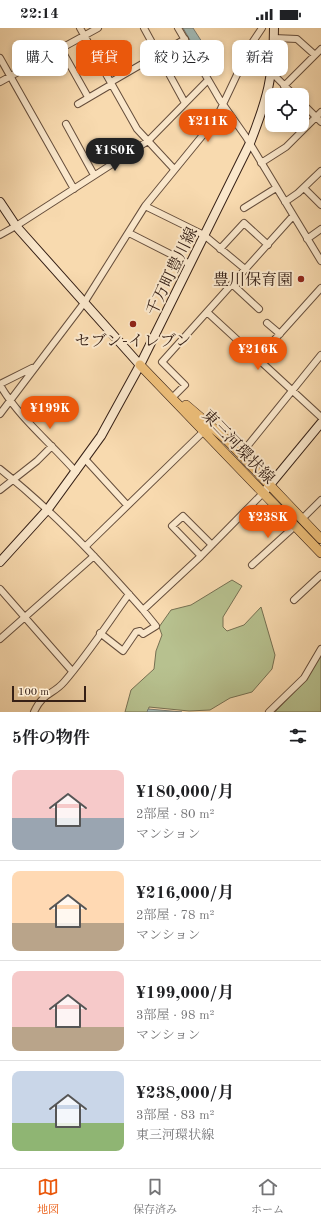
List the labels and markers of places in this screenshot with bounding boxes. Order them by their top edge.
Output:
pin: ¥211K [180,109,236,143]
pin: ¥180K [87,138,143,172]
place label: 豊川保育園 [213,271,293,289]
marker: 豊川保育園 [296,274,306,284]
marker: セブン-イレブン [128,319,138,329]
place label: セブン-イレブン [75,333,191,350]
pin: ¥216K [230,337,286,371]
pin: ¥199K [22,396,78,430]
pin: ¥238K [240,505,296,539]

